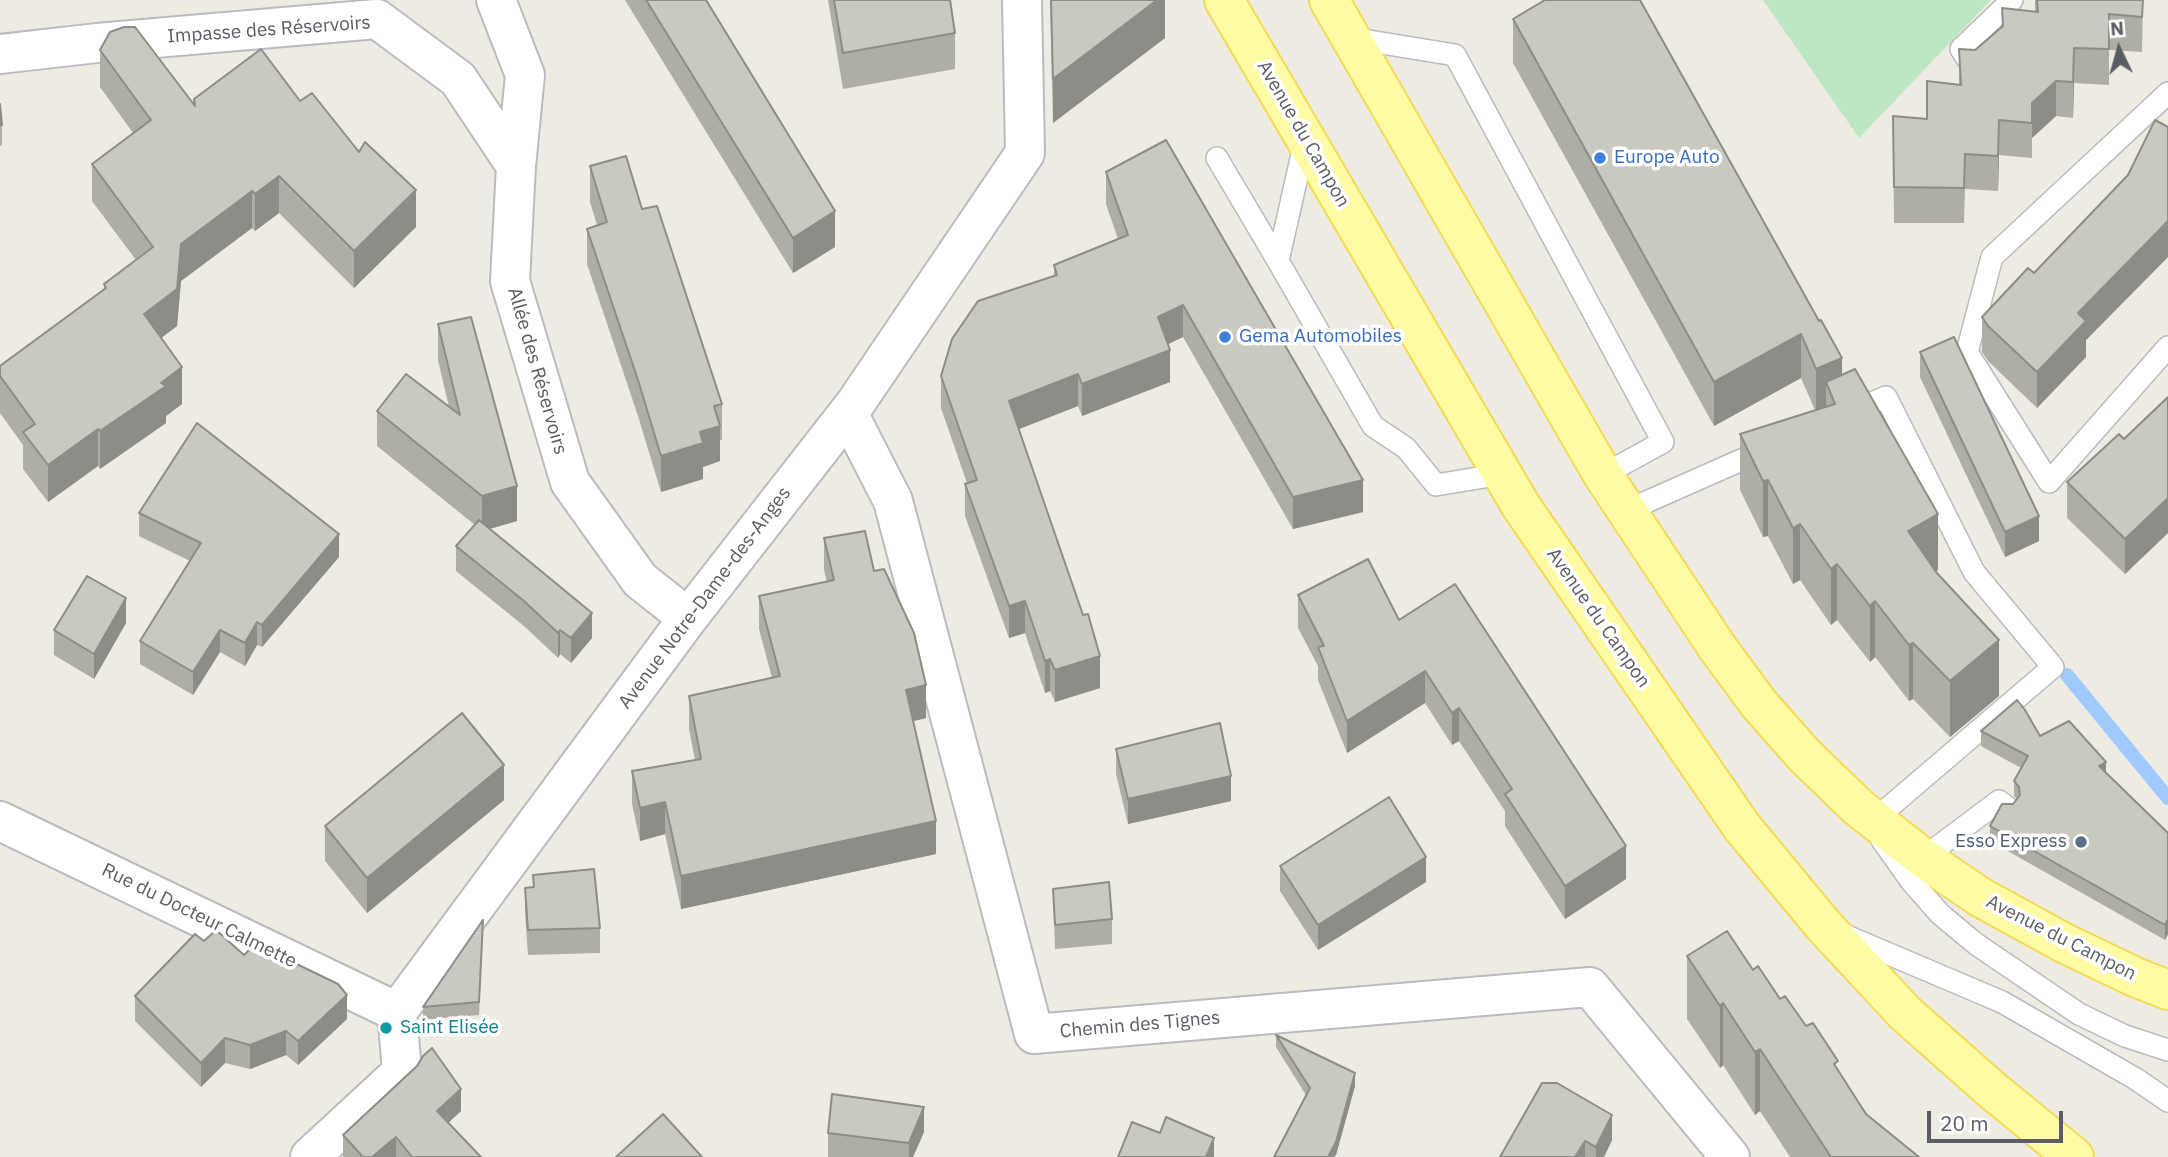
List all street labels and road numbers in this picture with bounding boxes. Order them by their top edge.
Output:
street label: Impasse des Réservoirs [167,12,371,48]
street label: Avenue du Campon [1252,57,1354,211]
street label: Allée des Réservoirs [502,285,572,457]
street label: Avenue Notre-Dame-des-Anges [614,483,796,713]
street label: Avenue du Campon [1541,544,1655,692]
street label: Rue du Docteur Calmette [98,859,300,973]
street label: Avenue du Campon [1982,890,2140,986]
street label: Chemin des Tignes [1059,1007,1221,1043]

